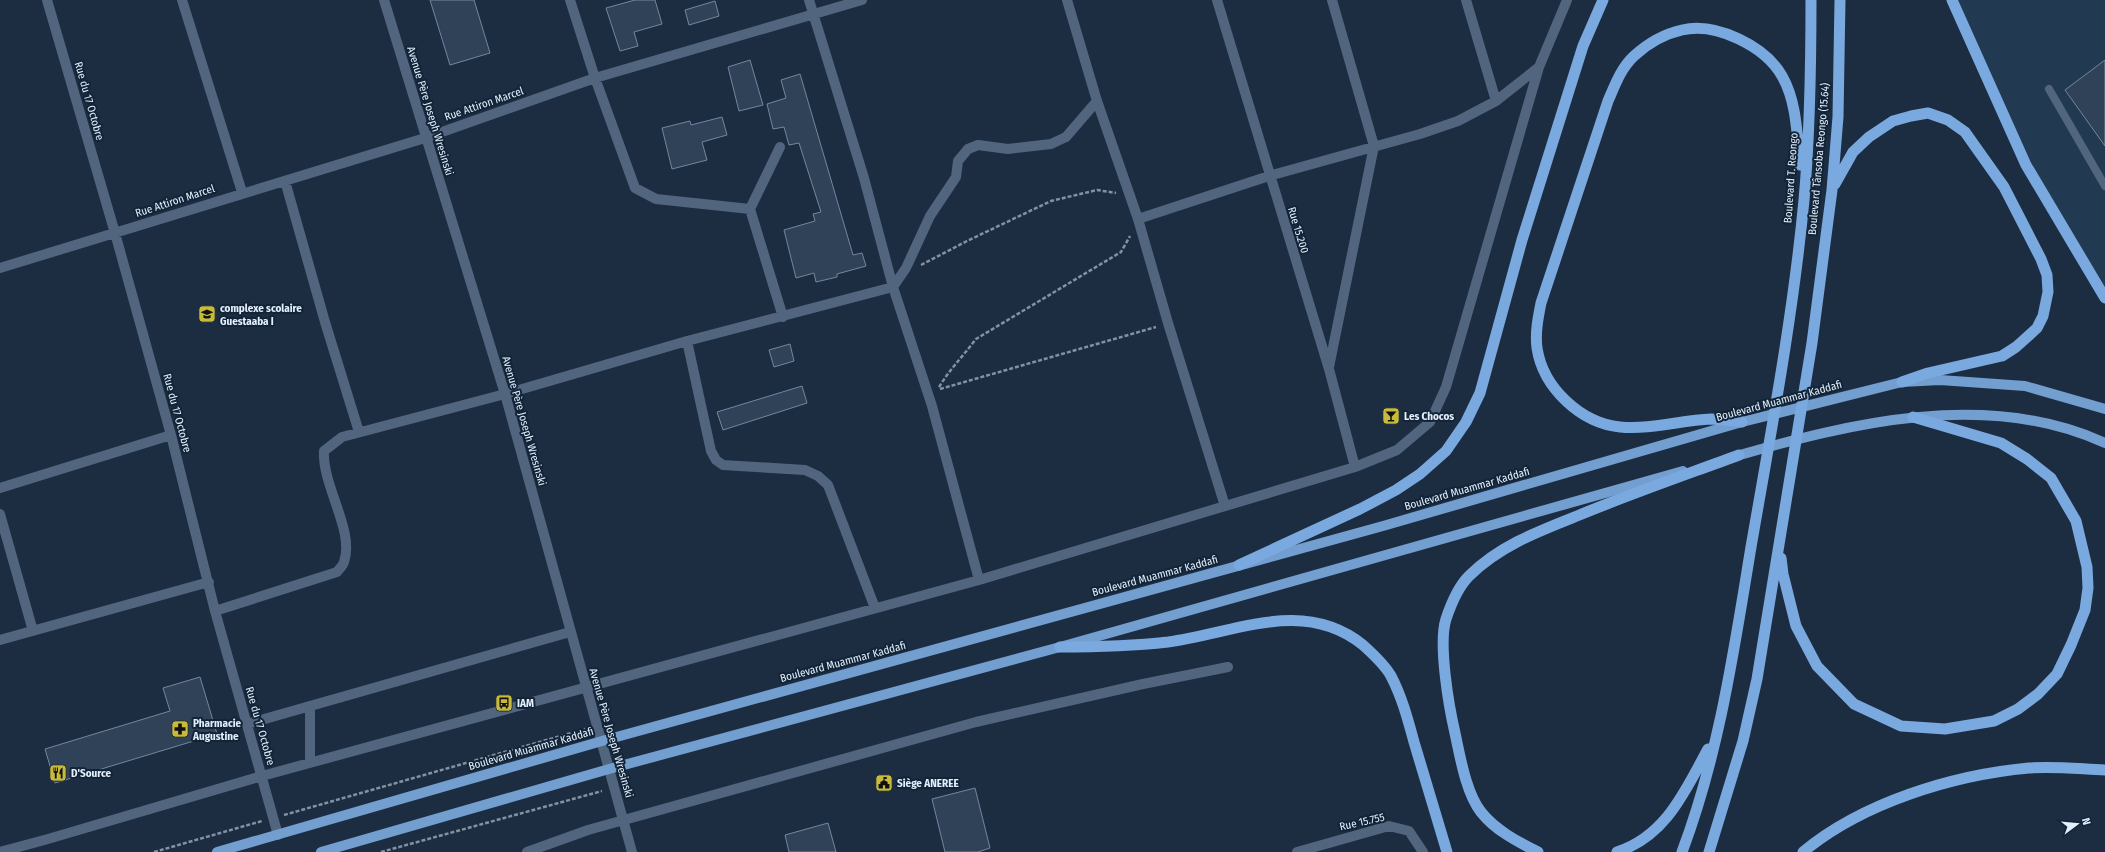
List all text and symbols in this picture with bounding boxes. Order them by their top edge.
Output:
street label: Avenue Père Joseph Wresinski [404,45,456,177]
street label: Rue du 17 Octobre [72,60,106,142]
street label: Boulevard Tânsoba Reongo (15.64) [1806,82,1832,236]
street label: Rue Attiron Marcel [443,84,525,124]
street label: Boulevard T. Reongo [1781,132,1801,224]
street label: Rue Attiron Marcel [134,182,216,220]
street label: Rue 15.200 [1285,205,1311,255]
place label: complexe scolaire Guestaaba I [220,302,302,328]
school or university icon: complexe scolaire Guestaaba I [197,304,217,324]
street label: Avenue Père Joseph Wresinski [499,355,549,488]
street label: Rue du 17 Octobre [160,372,194,454]
street label: Boulevard Muammar Kaddafi [1715,378,1843,424]
bar icon: Les Chocos [1381,406,1401,426]
place label: Les Chocos [1404,410,1454,423]
street label: Boulevard Muammar Kaddafi [1403,465,1531,513]
street label: Boulevard Muammar Kaddafi [1091,553,1219,599]
street label: Boulevard Muammar Kaddafi [779,639,907,685]
street label: Avenue Père Joseph Wresinski [586,667,636,800]
street label: Rue du 17 Octobre [243,685,277,767]
bus stop icon: IAM [494,693,514,713]
place label: IAM [517,697,534,710]
place label: Pharmacie Augustine [192,717,242,743]
pharmacy icon: Pharmacie Augustine [170,719,190,739]
street label: Boulevard Muammar Kaddafi [467,725,595,773]
restaurant icon: D'Source [48,763,68,783]
place label: D'Source [71,767,112,780]
public building icon: Siège ANEREE [874,773,894,793]
place label: Siège ANEREE [897,777,959,790]
north arrow [2057,804,2097,844]
street label: Rue 15.755 [1338,811,1386,833]
text: N [2079,816,2093,826]

